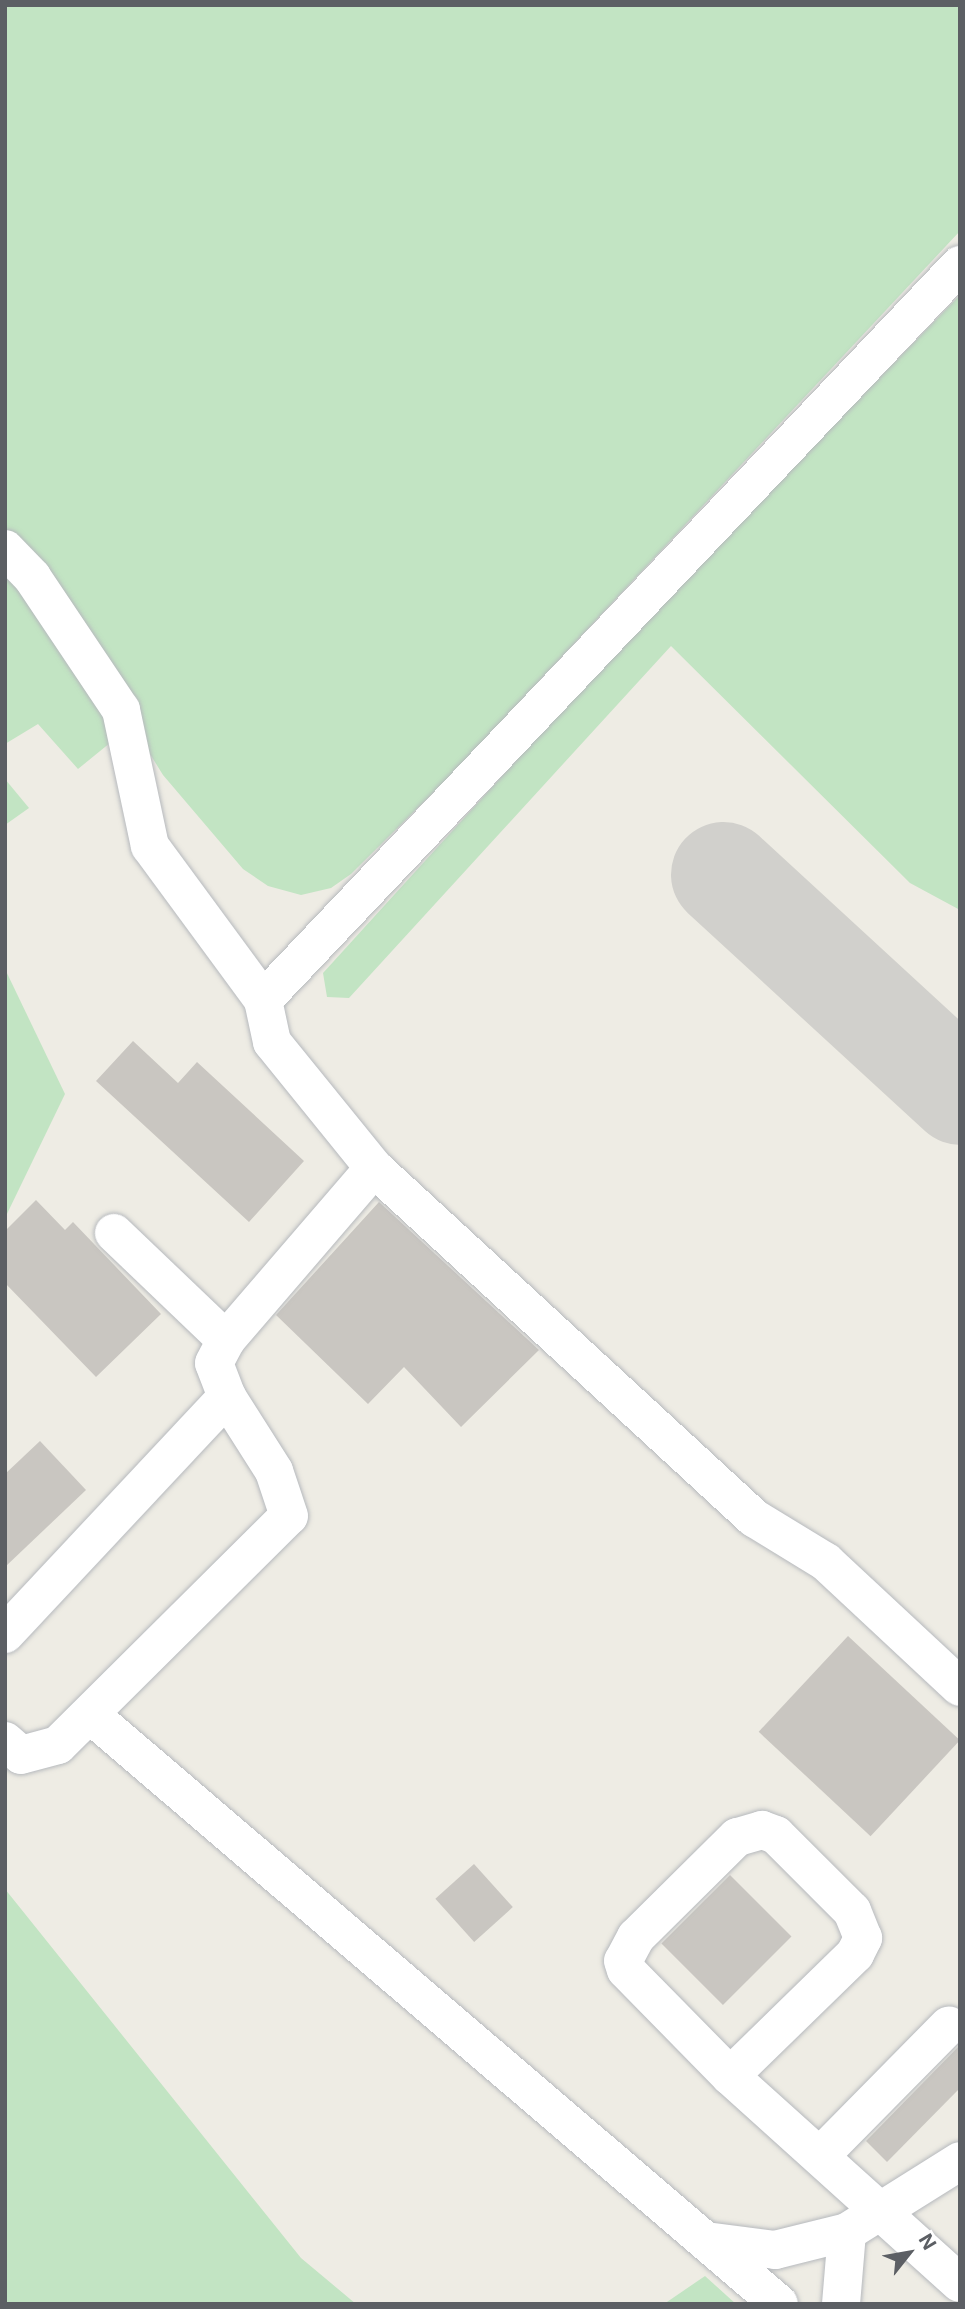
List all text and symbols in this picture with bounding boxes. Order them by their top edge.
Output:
north arrow [874,2218,944,2288]
text: N [914,2230,941,2254]

